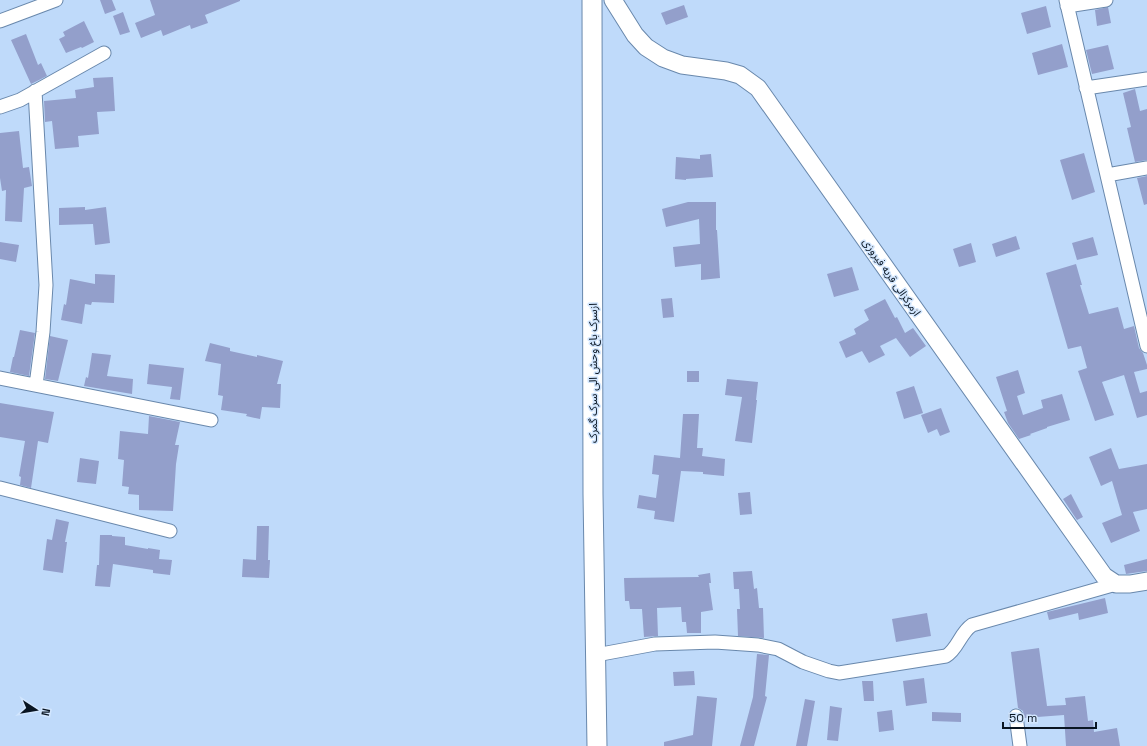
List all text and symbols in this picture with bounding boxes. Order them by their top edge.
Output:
street label: ازمرکزالی قریه فیروزی [860,235,924,319]
street label: ازسرک باغ وحش الی سرک گمرک [586,303,601,443]
north arrow [16,690,56,730]
scale bar [1003,704,1096,730]
text: N [38,707,53,717]
text: 50 m [1009,710,1037,726]

